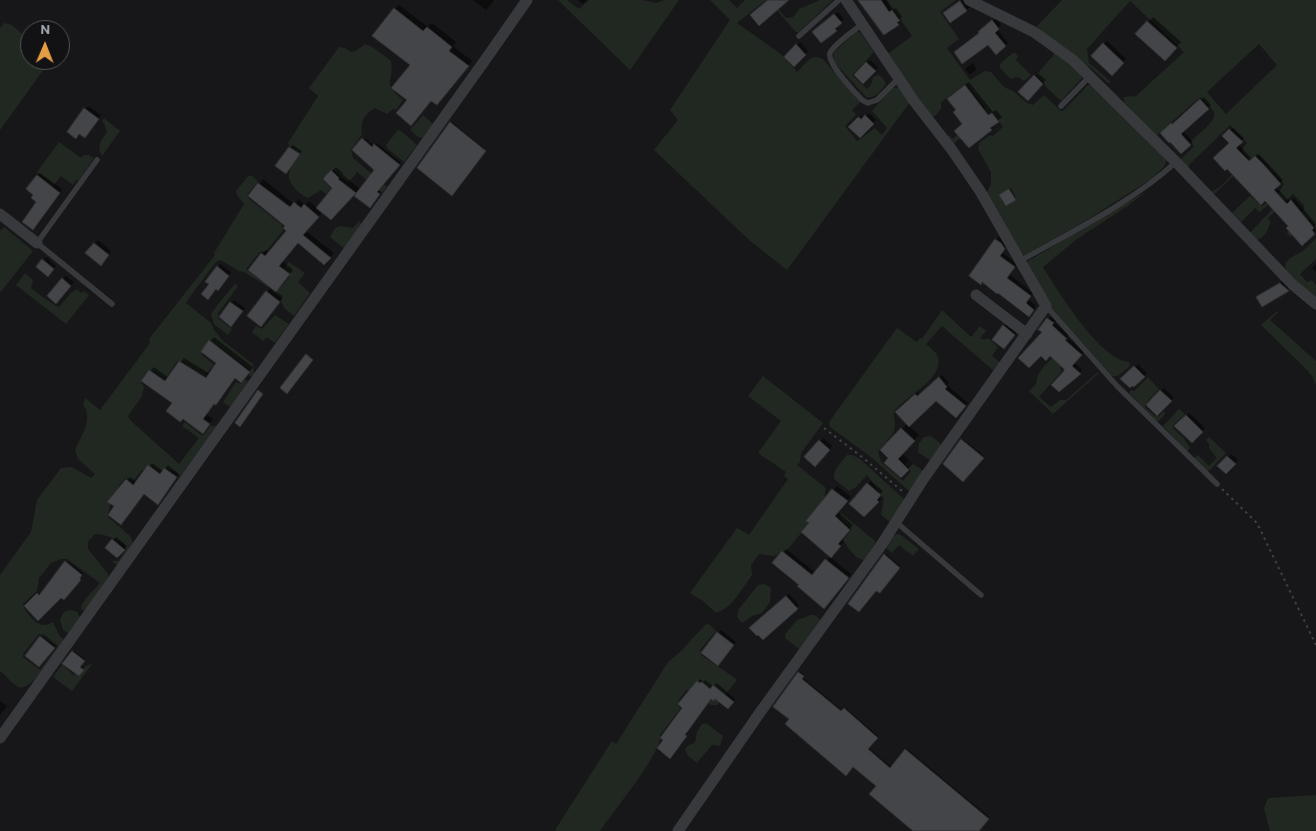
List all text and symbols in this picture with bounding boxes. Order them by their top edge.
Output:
north arrow [20,20,70,70]
text: N [40,22,50,39]

